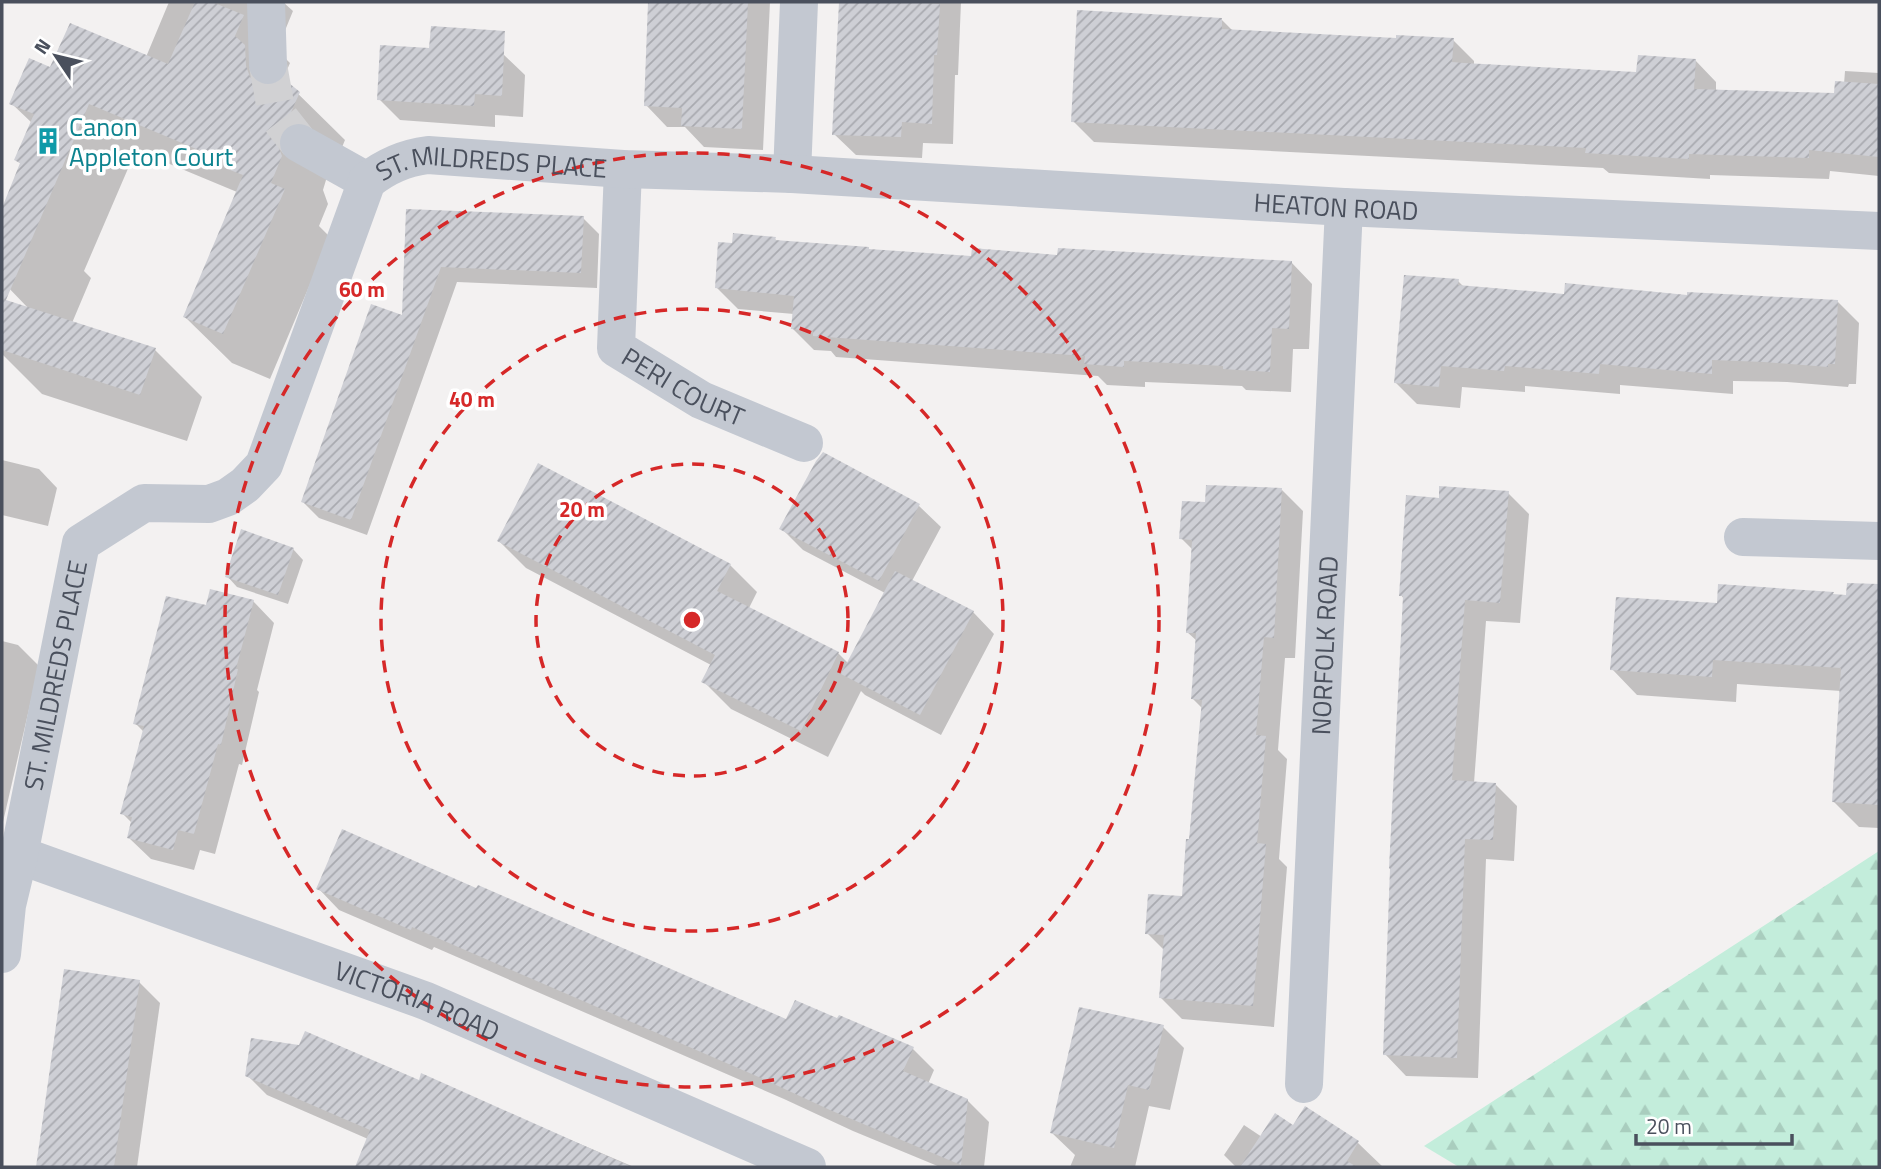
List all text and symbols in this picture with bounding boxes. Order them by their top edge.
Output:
north arrow [21,21,91,91]
text: N [26,32,57,60]
place label: Canon Appleton Court [69,107,233,176]
building icon: Canon Appleton Court [33,126,63,156]
street label: ST. MILDREDS PLACE [368,135,608,190]
street label: HEATON ROAD [1253,182,1419,230]
text: 60 m [339,273,385,305]
street label: PERI COURT [615,337,751,436]
text: 40 m [449,383,495,415]
text: 20 m [559,493,605,525]
street label: NORFOLK ROAD [1300,555,1348,736]
street label: ST. MILDREDS PLACE [13,557,97,794]
centre of rings [680,608,704,632]
street label: VICTORIA ROAD [329,950,506,1050]
scale bar [1636,1102,1792,1146]
text: 20 m [1646,1110,1692,1142]

